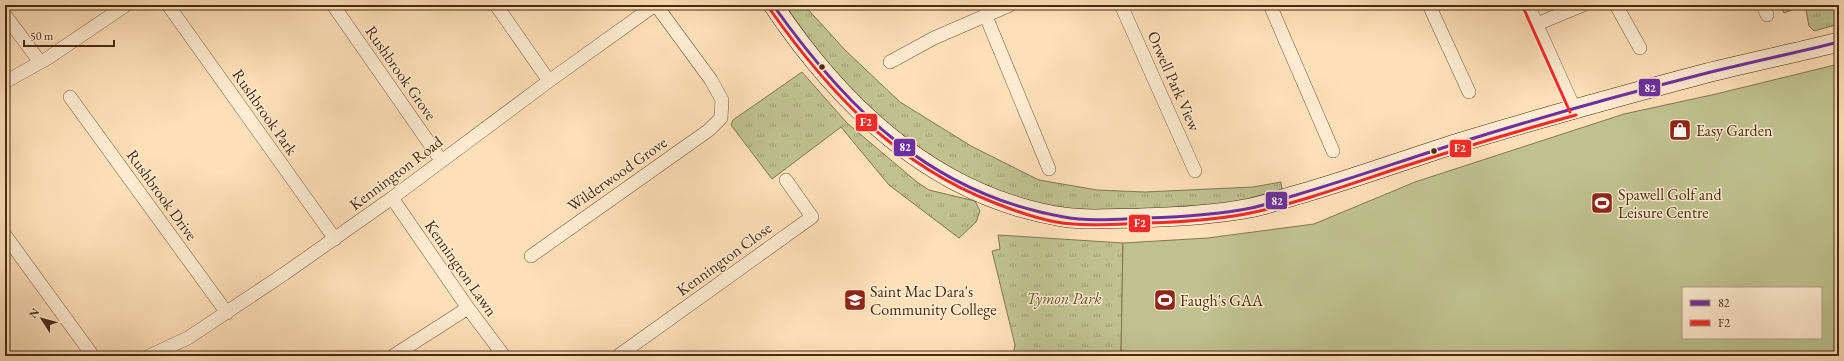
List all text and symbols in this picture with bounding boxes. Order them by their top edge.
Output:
scale bar [24,22,114,48]
street label: Rushbrook Grove [361,22,441,124]
text: 50 m [30,28,54,44]
street label: Orwell Park View [1143,28,1206,135]
unlabelled marker [817,62,827,72]
street label: Rushbrook Park [228,65,303,160]
line badge: 82 [1638,78,1661,97]
text: 82 [1644,81,1656,95]
line badge: F2 [855,113,878,132]
text: F2 [860,115,872,129]
shop icon: Easy Garden [1667,117,1693,143]
place label: Easy Garden [1696,120,1773,141]
street label: Kennington Road [345,131,448,215]
street label: Wilderwood Grove [563,132,671,216]
line badge: 82 [893,138,916,157]
line badge: F2 [1449,139,1472,158]
text: 82 [899,140,911,154]
text: F2 [1454,141,1466,155]
street label: Rushbrook Drive [122,145,202,245]
unlabelled marker [1429,146,1439,156]
place label: Spawell Golf and Leisure Centre [1618,184,1722,223]
sports icon: Spawell Golf and Leisure Centre [1589,190,1615,216]
line badge: 82 [1265,191,1288,210]
text: 82 [1271,194,1283,208]
line badge: F2 [1128,214,1151,233]
street label: Kennington Lawn [420,216,502,321]
text: F2 [1134,216,1146,230]
street label: Kennington Close [672,217,776,301]
place label: Saint Mac Dara's Community College [870,281,996,320]
school or university icon: Saint Mac Dara's Community College [842,287,868,313]
sports icon: Faugh's GAA [1152,287,1178,313]
legend [1682,287,1822,339]
park label: Tymon Park [1026,288,1102,309]
place label: Faugh's GAA [1180,290,1264,311]
text: 82 [1718,295,1730,311]
north arrow [22,299,62,339]
text: N [26,305,42,321]
text: F2 [1718,315,1730,331]

